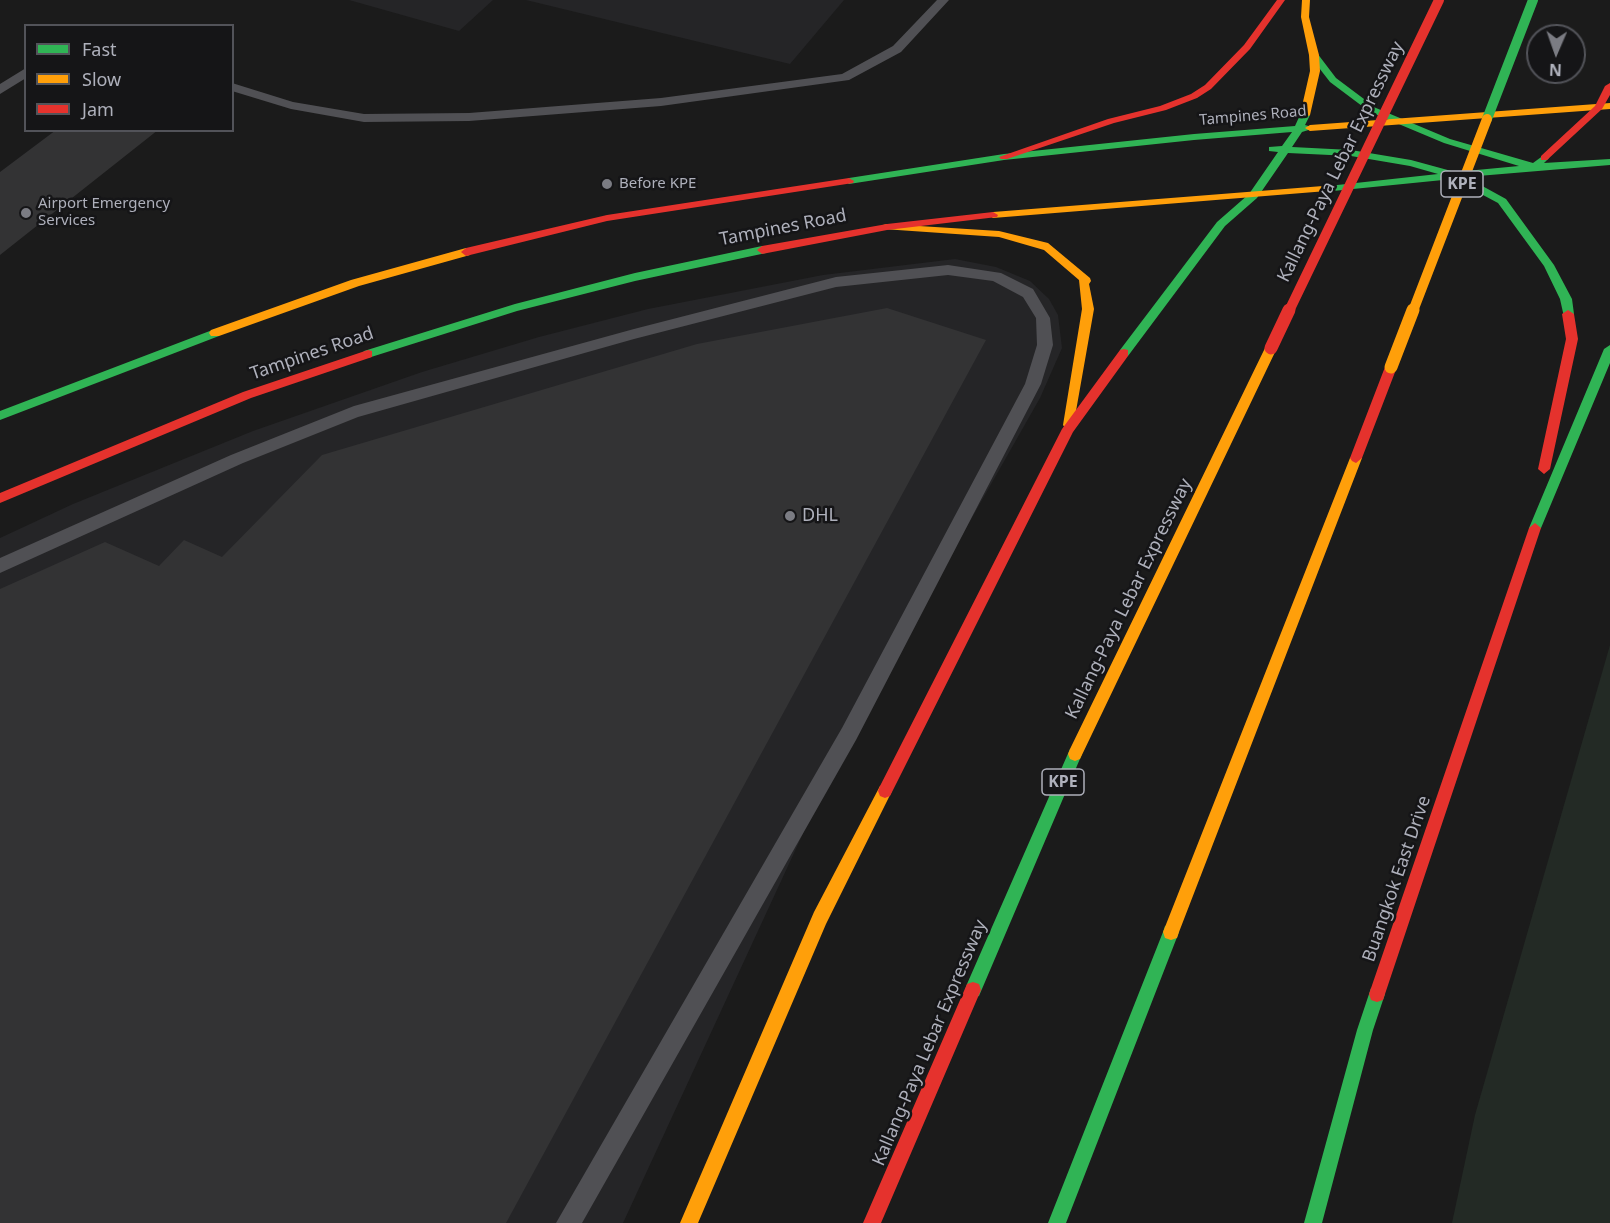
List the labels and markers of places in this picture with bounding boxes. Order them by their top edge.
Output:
place label: Before KPE [619,175,696,193]
marker: Before KPE [600,177,614,191]
place label: Airport Emergency Services [38,195,170,230]
marker: Airport Emergency Services [19,206,33,220]
place label: DHL [802,505,838,527]
marker: DHL [783,509,797,523]

